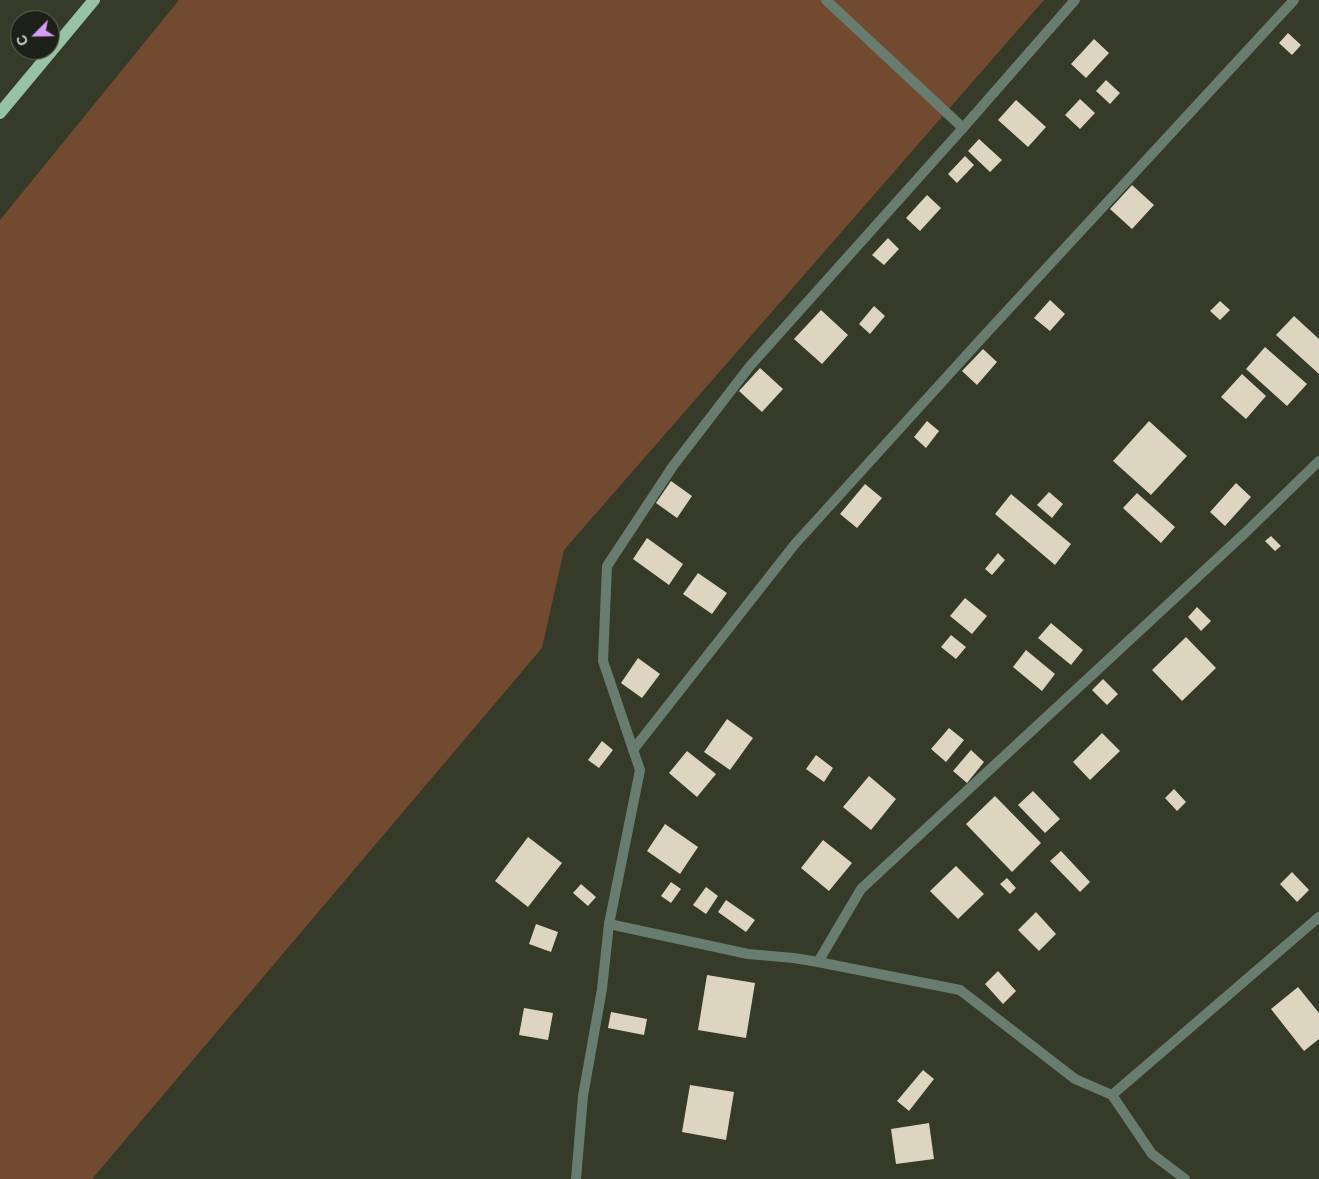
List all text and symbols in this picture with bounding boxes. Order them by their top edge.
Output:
north arrow [10,10,60,60]
text: С [12,32,32,49]

